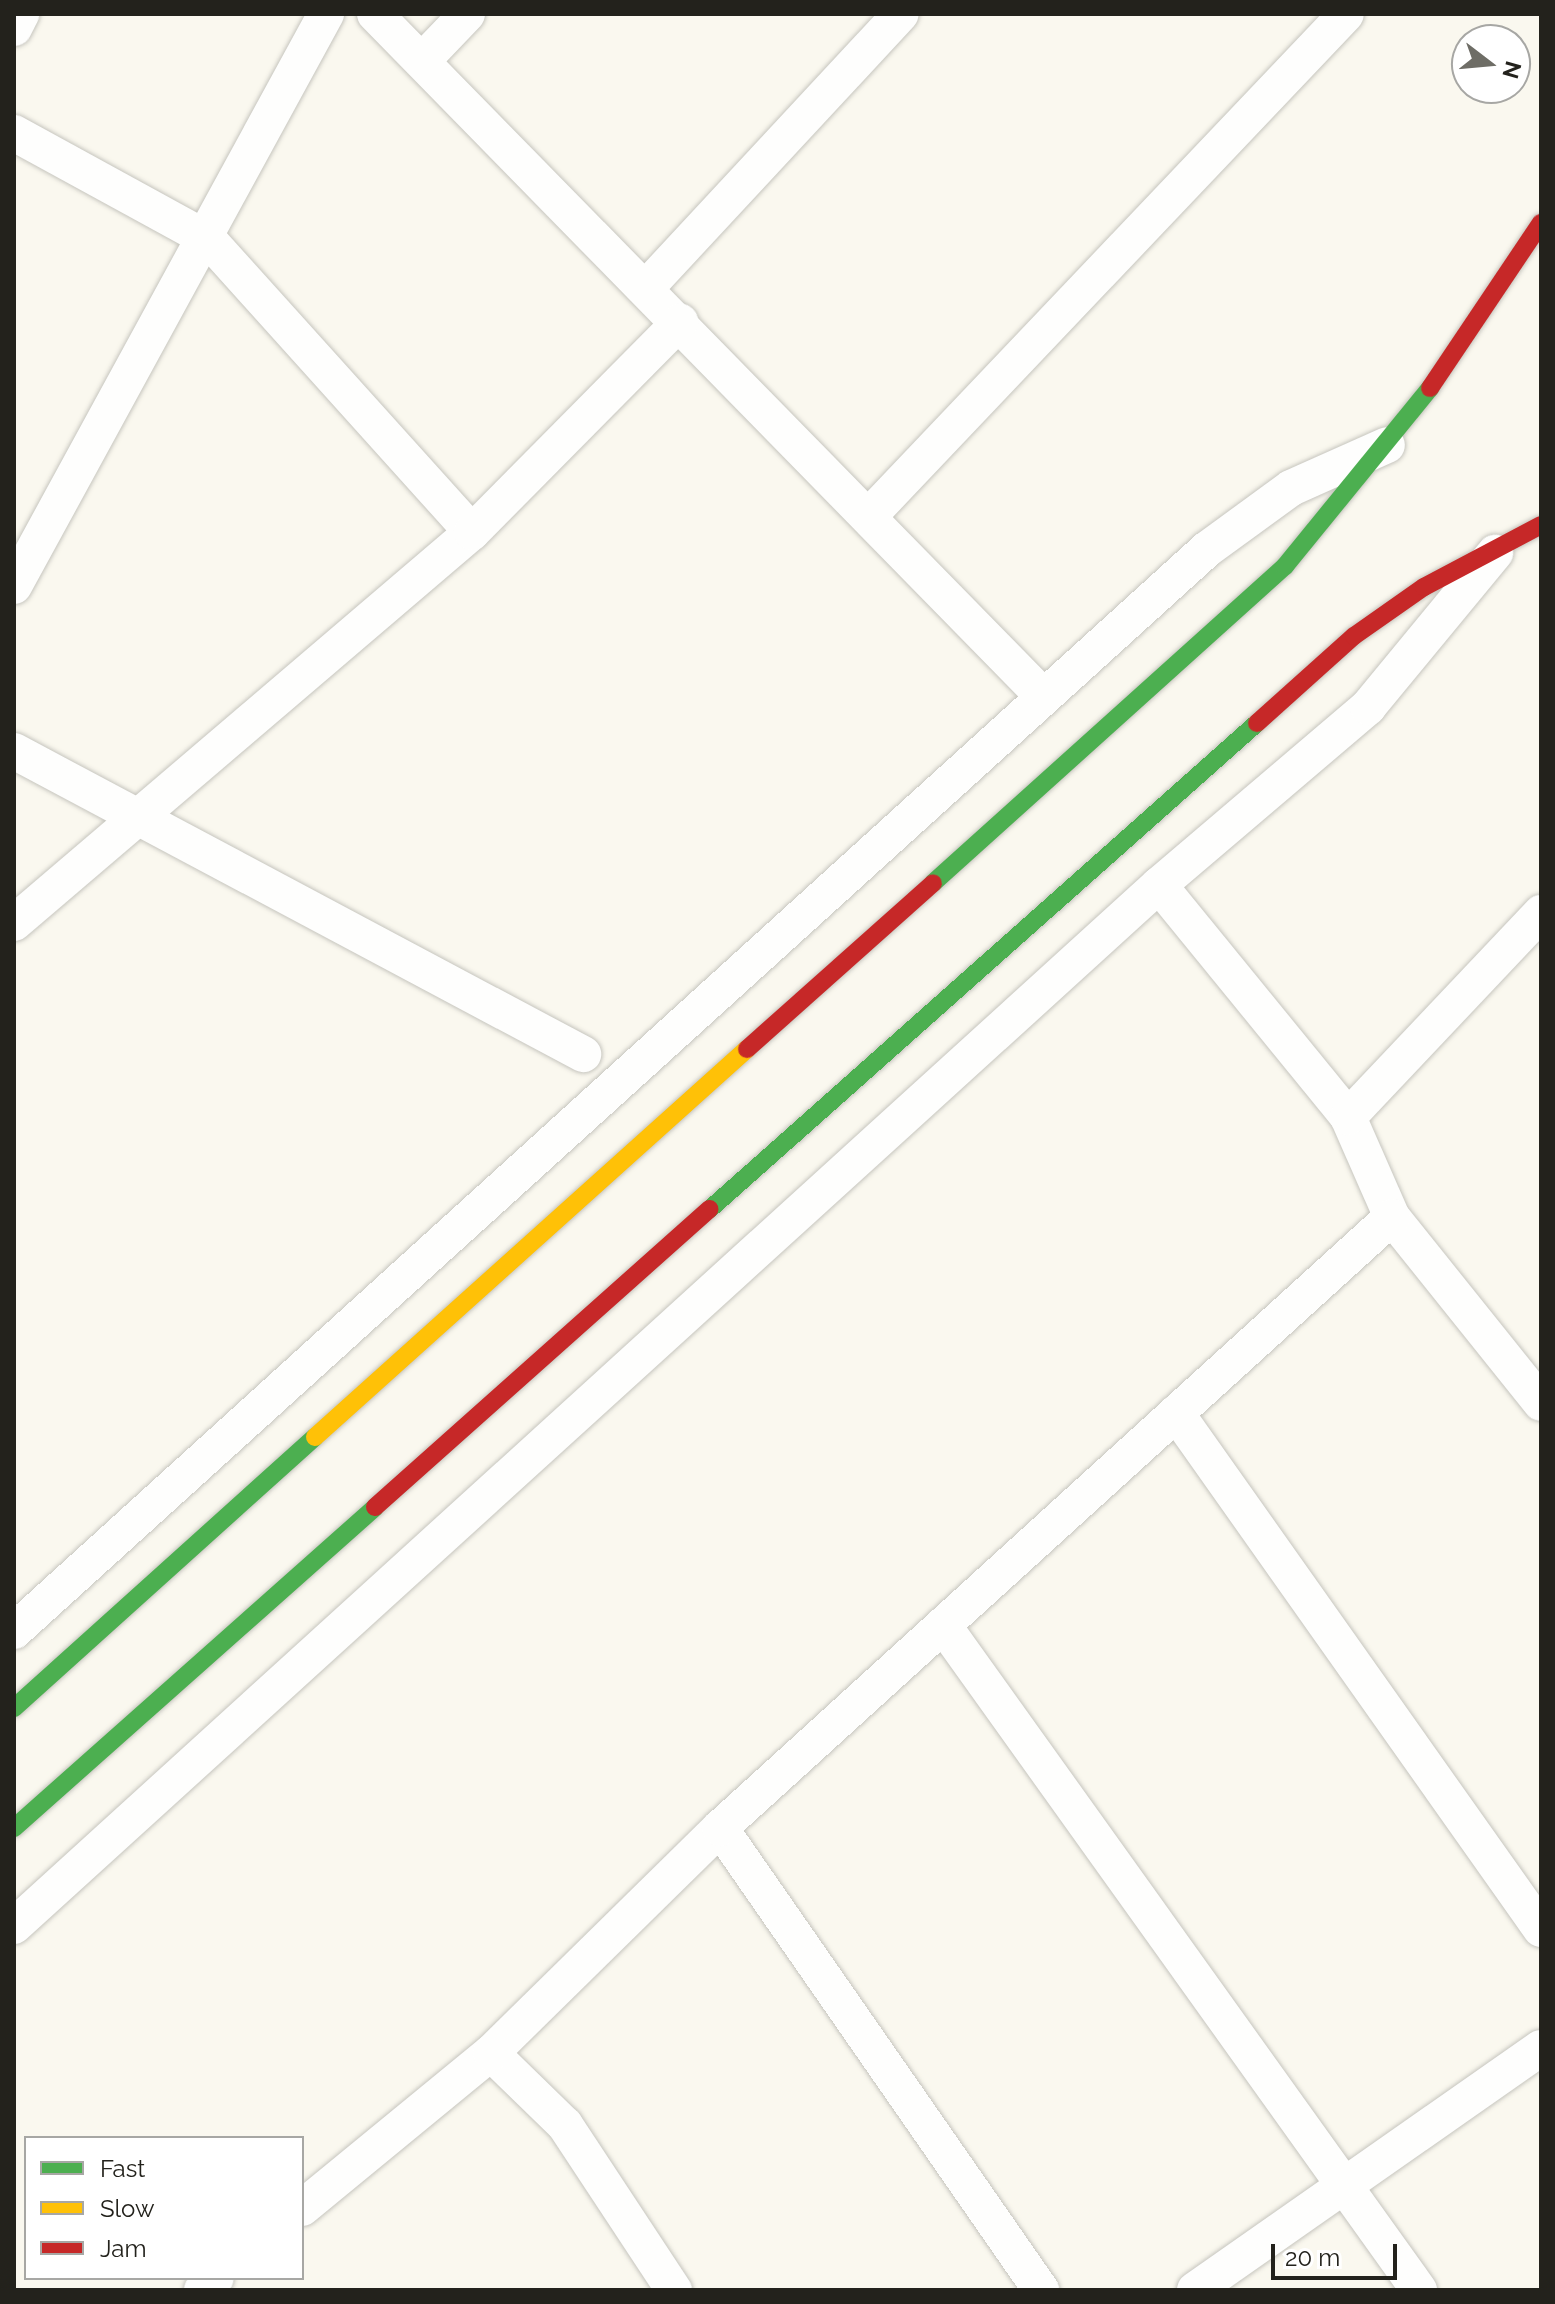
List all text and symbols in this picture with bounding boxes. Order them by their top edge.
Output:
north arrow [1451,24,1531,104]
text: N [1497,58,1527,82]
legend [24,2136,304,2280]
text: Fast [100,2154,145,2183]
text: Slow [100,2194,154,2223]
scale bar [1275,2228,1401,2278]
text: Jam [100,2234,146,2263]
text: 20 m [1285,2243,1340,2272]

